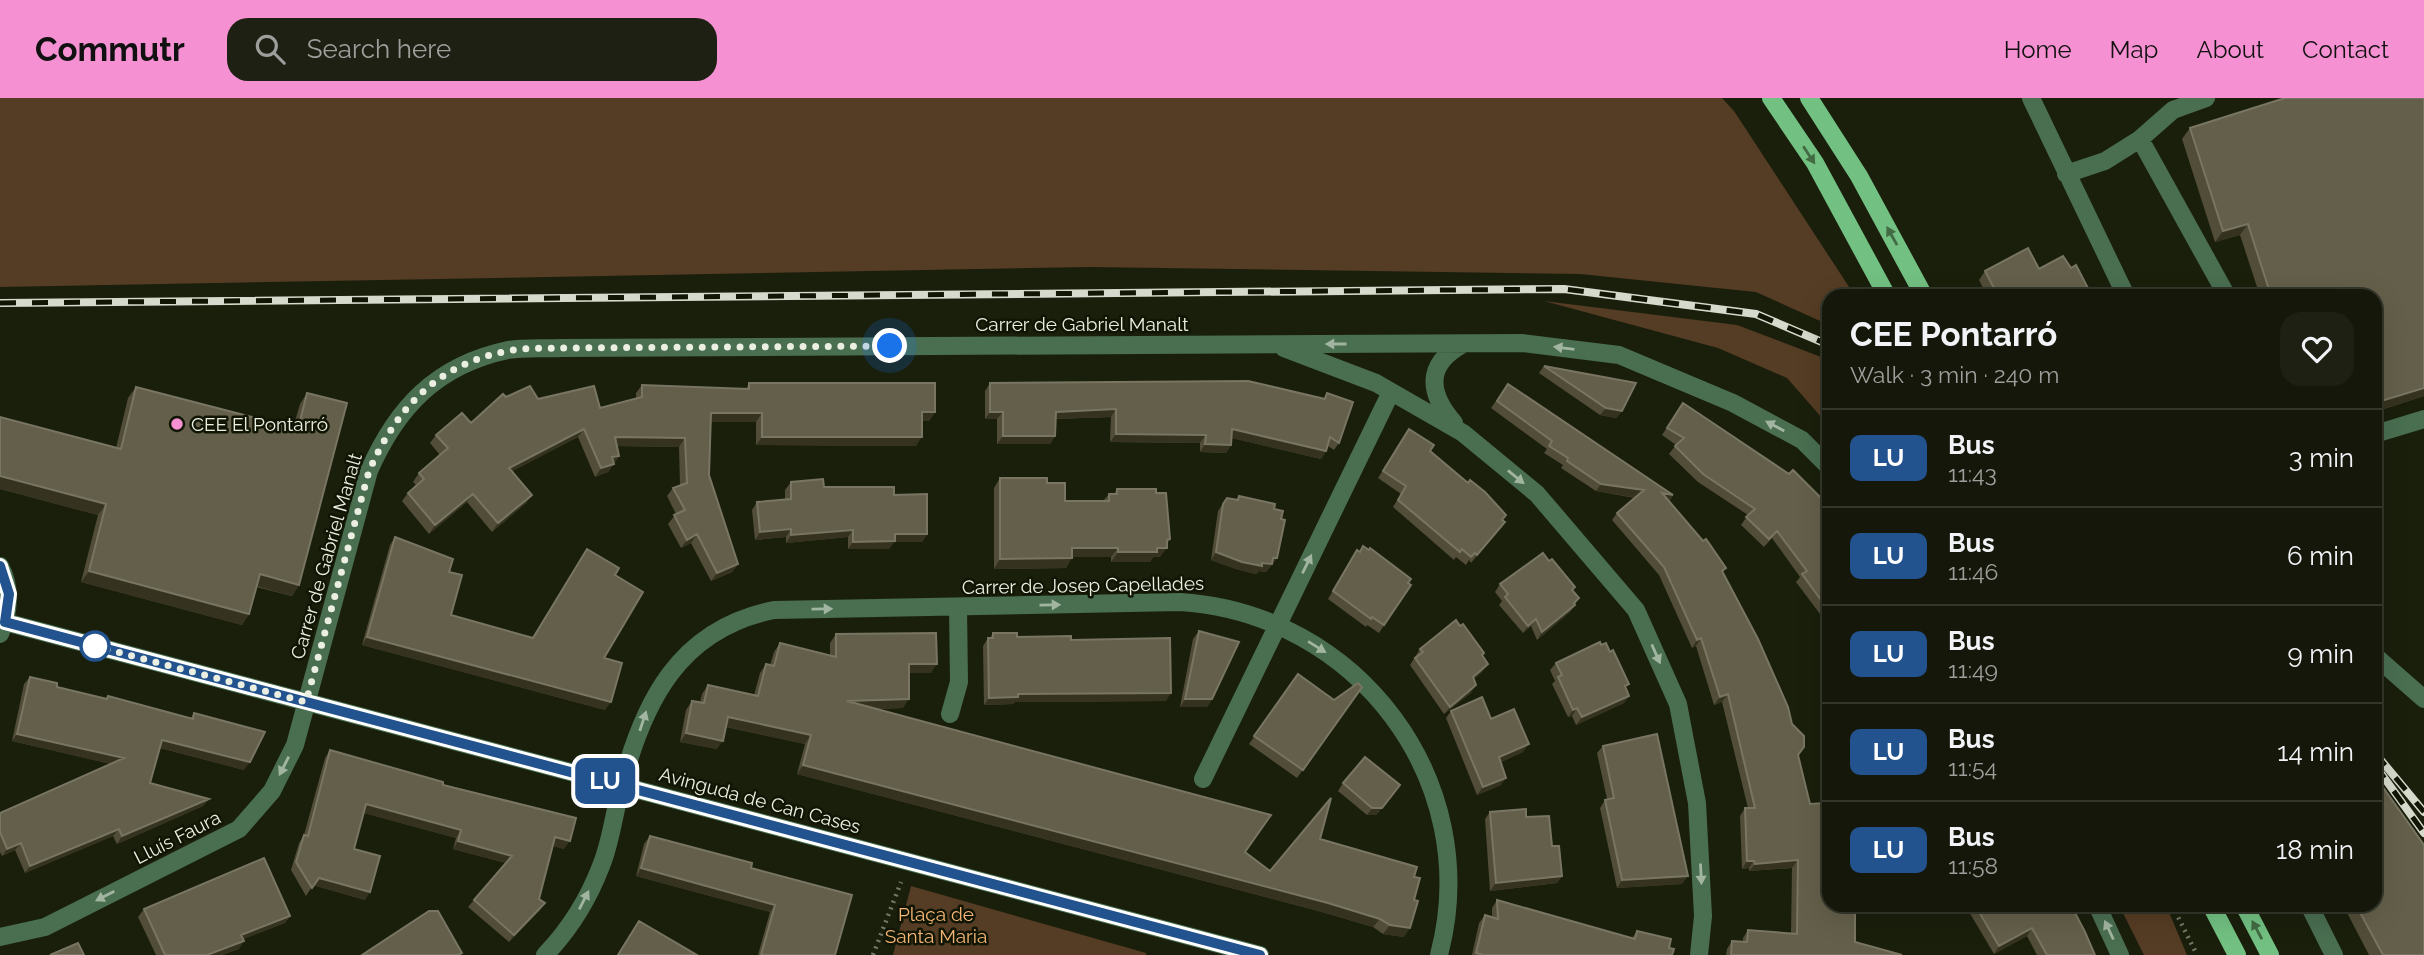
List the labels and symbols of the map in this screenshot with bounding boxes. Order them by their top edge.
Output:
one-way arrow [1802,146,1816,164]
one-way arrow [1886,226,1898,245]
street label: Carrer de Gabriel Manalt [975,313,1189,335]
your location [872,328,907,363]
one-way arrow [1325,338,1347,350]
one-way arrow [1552,343,1574,354]
place label: CEE El Pontarró [191,413,328,435]
marker: CEE El Pontarró [169,416,185,432]
one-way arrow [1765,420,1785,432]
street label: Carrer de Gabriel Manalt [286,450,366,662]
one-way arrow [1507,469,1525,484]
one-way arrow [1301,554,1312,574]
street label: Carrer de Josep Capellades [962,572,1204,598]
one-way arrow [1039,599,1061,611]
one-way arrow [811,603,833,615]
unlabelled marker [80,631,110,661]
one-way arrow [1307,641,1326,653]
one-way arrow [1651,643,1662,664]
one-way arrow [638,710,649,731]
one-way arrow [278,756,289,776]
line badge: LU [574,758,636,804]
street label: Avinguda de Can Cases [657,763,863,837]
street label: Lluís Faura [130,806,224,868]
one-way arrow [1695,864,1706,886]
one-way arrow [579,890,590,910]
one-way arrow [95,891,115,902]
park label: Plaça de Santa Maria [885,903,987,947]
one-way arrow [2103,920,2115,940]
one-way arrow [2251,920,2263,940]

